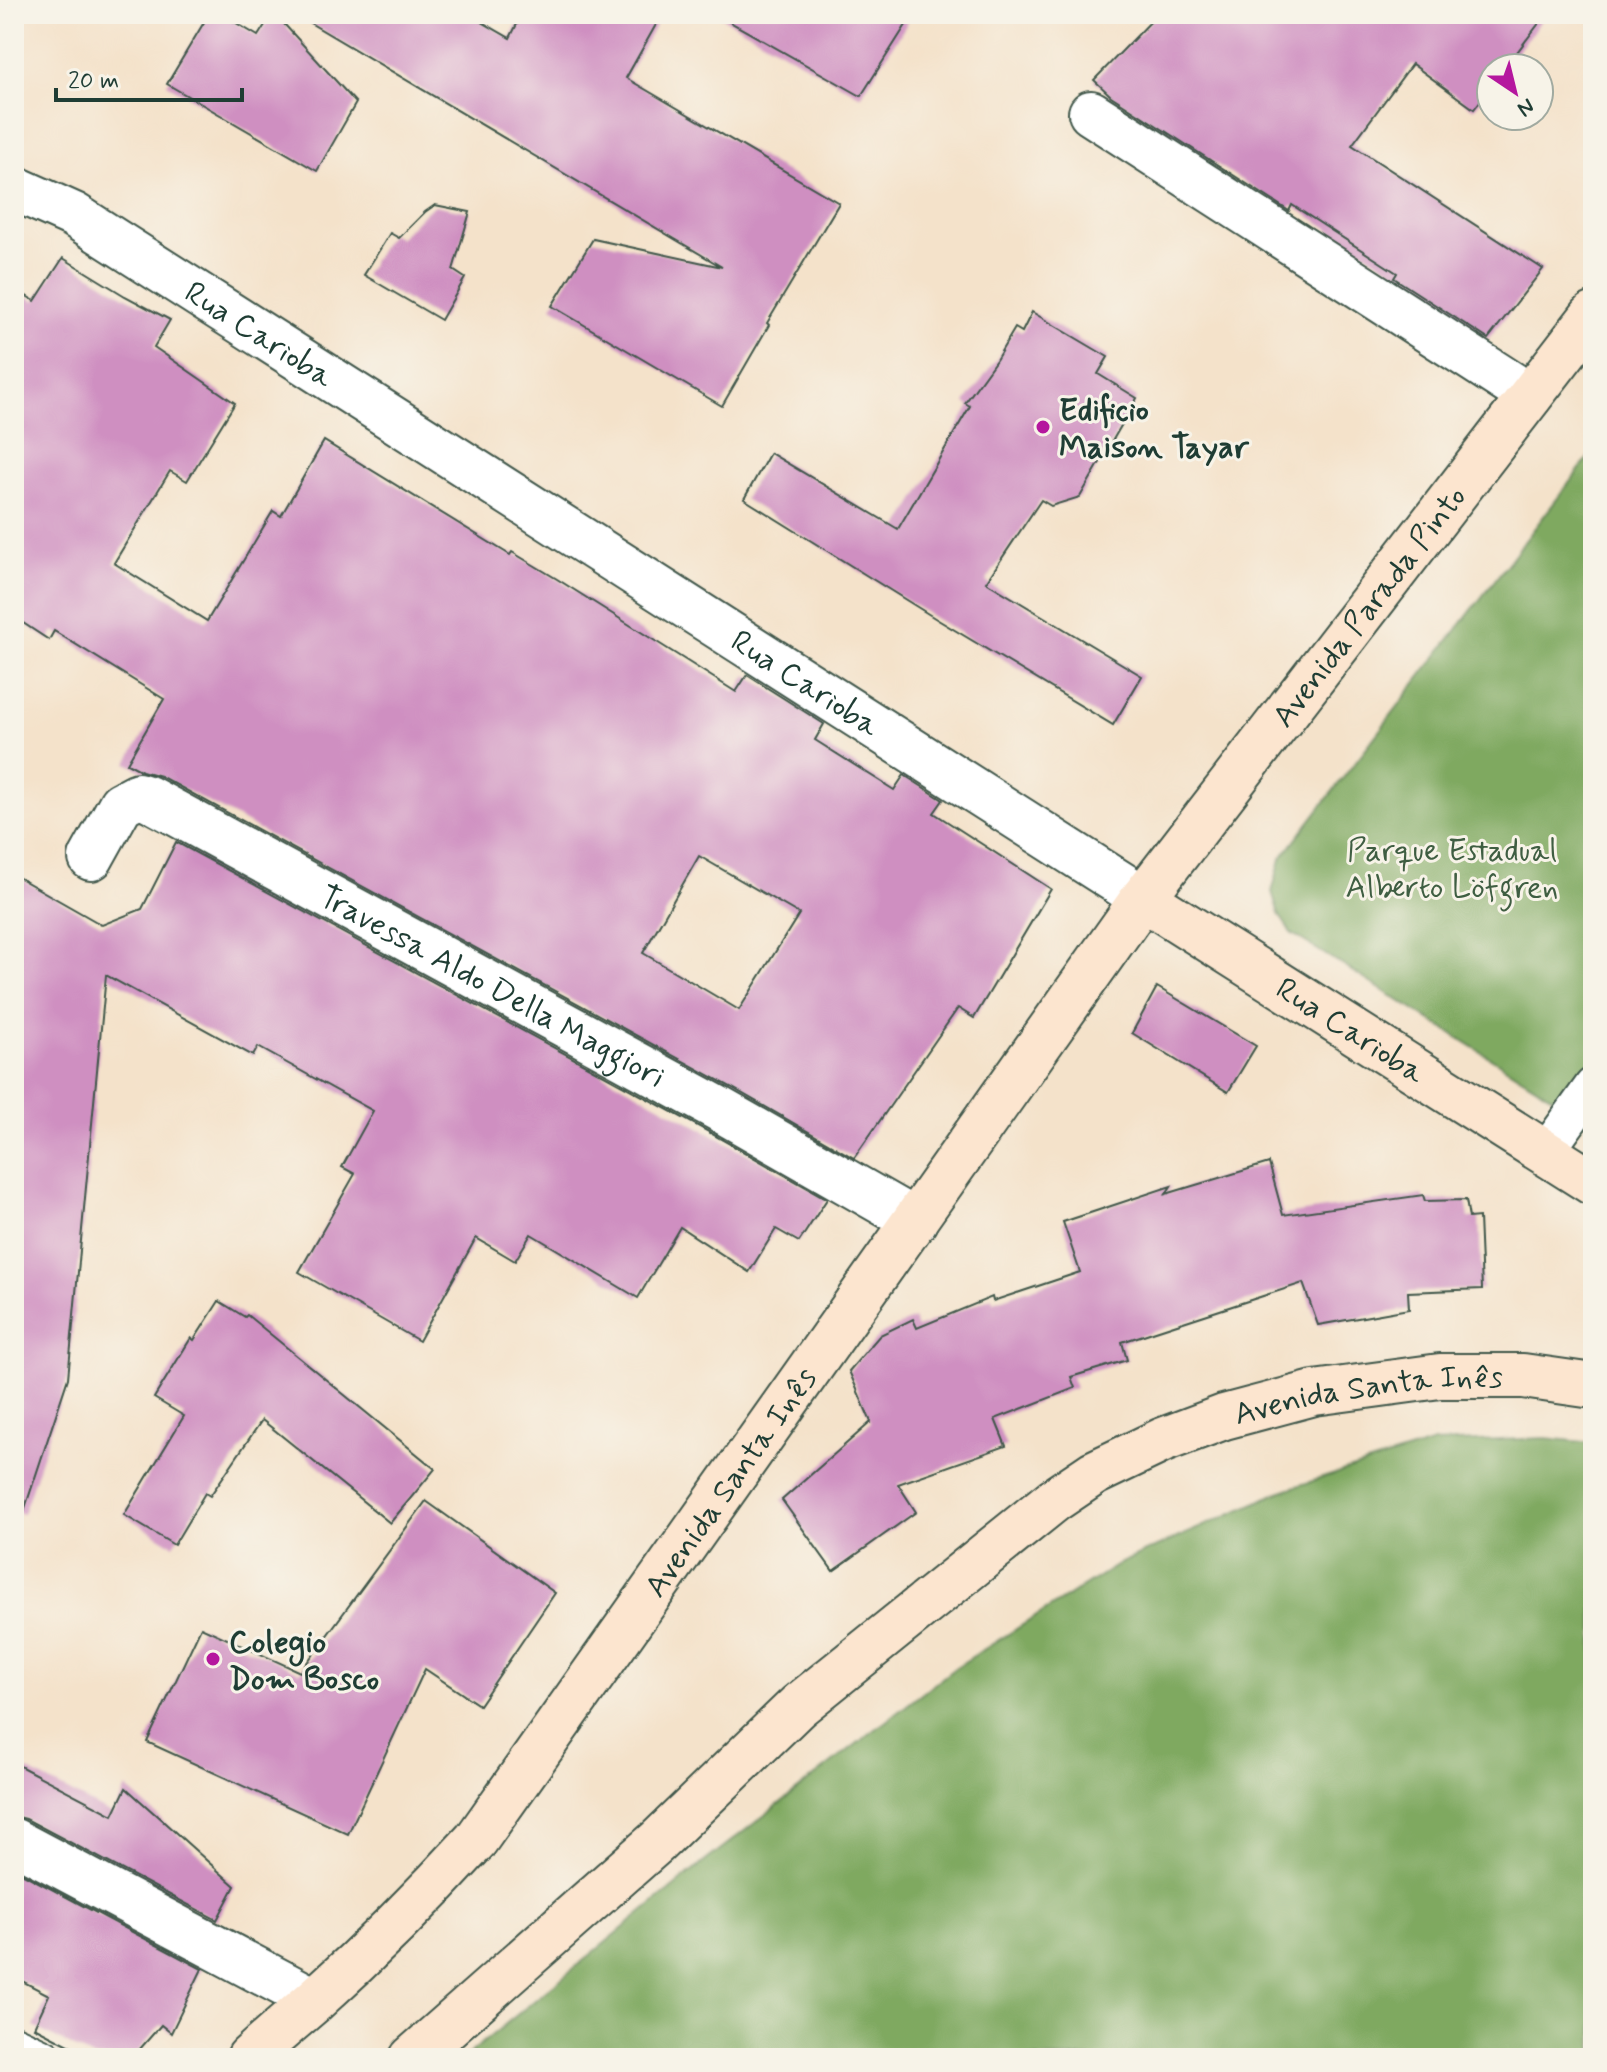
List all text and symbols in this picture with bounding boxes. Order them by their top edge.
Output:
scale bar [56,52,242,102]
north arrow [1475,52,1555,132]
text: 20 m [68,66,119,97]
text: N [1511,91,1539,122]
street label: Rua Carioba [176,272,342,399]
place label: Edificio Maison Tayar [1059,390,1250,469]
marker: Edificio Maison Tayar [1034,418,1052,436]
street label: Avenida Parada Pinto [1263,478,1476,737]
street label: Rua Carioba [722,621,888,748]
park label: Parque Estadual Alberto Löfgren [1346,830,1558,912]
street label: Travessa Aldo Della Maggiori [311,876,672,1099]
street label: Rua Carioba [1267,968,1433,1095]
street label: Avenida Santa Inês [1229,1357,1503,1436]
street label: Avenida Santa Inês [635,1359,827,1606]
place label: Colegio Dom Bosco [229,1622,379,1701]
marker: Colegio Dom Bosco [204,1650,222,1668]

